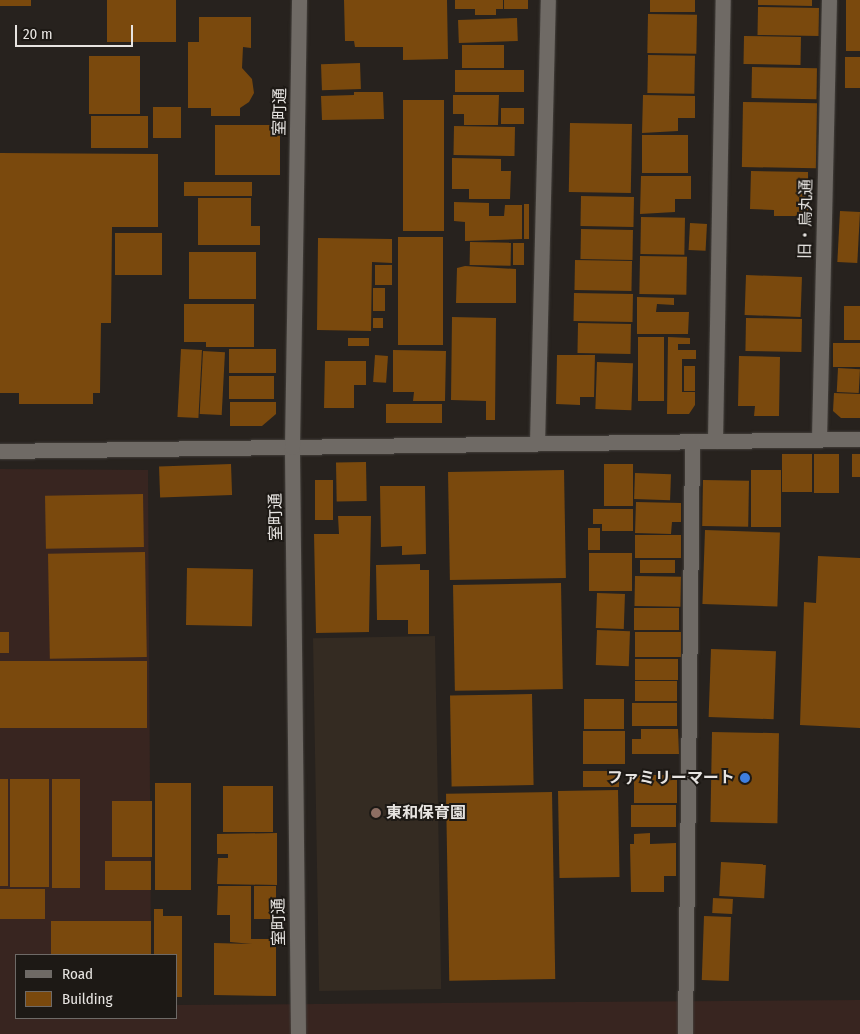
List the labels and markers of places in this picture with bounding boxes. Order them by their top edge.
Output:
place label: ファミリーマート [607,768,735,788]
marker: ファミリーマート [739,772,751,784]
place label: 東和保育園 [386,803,466,823]
marker: 東和保育園 [370,807,382,819]

